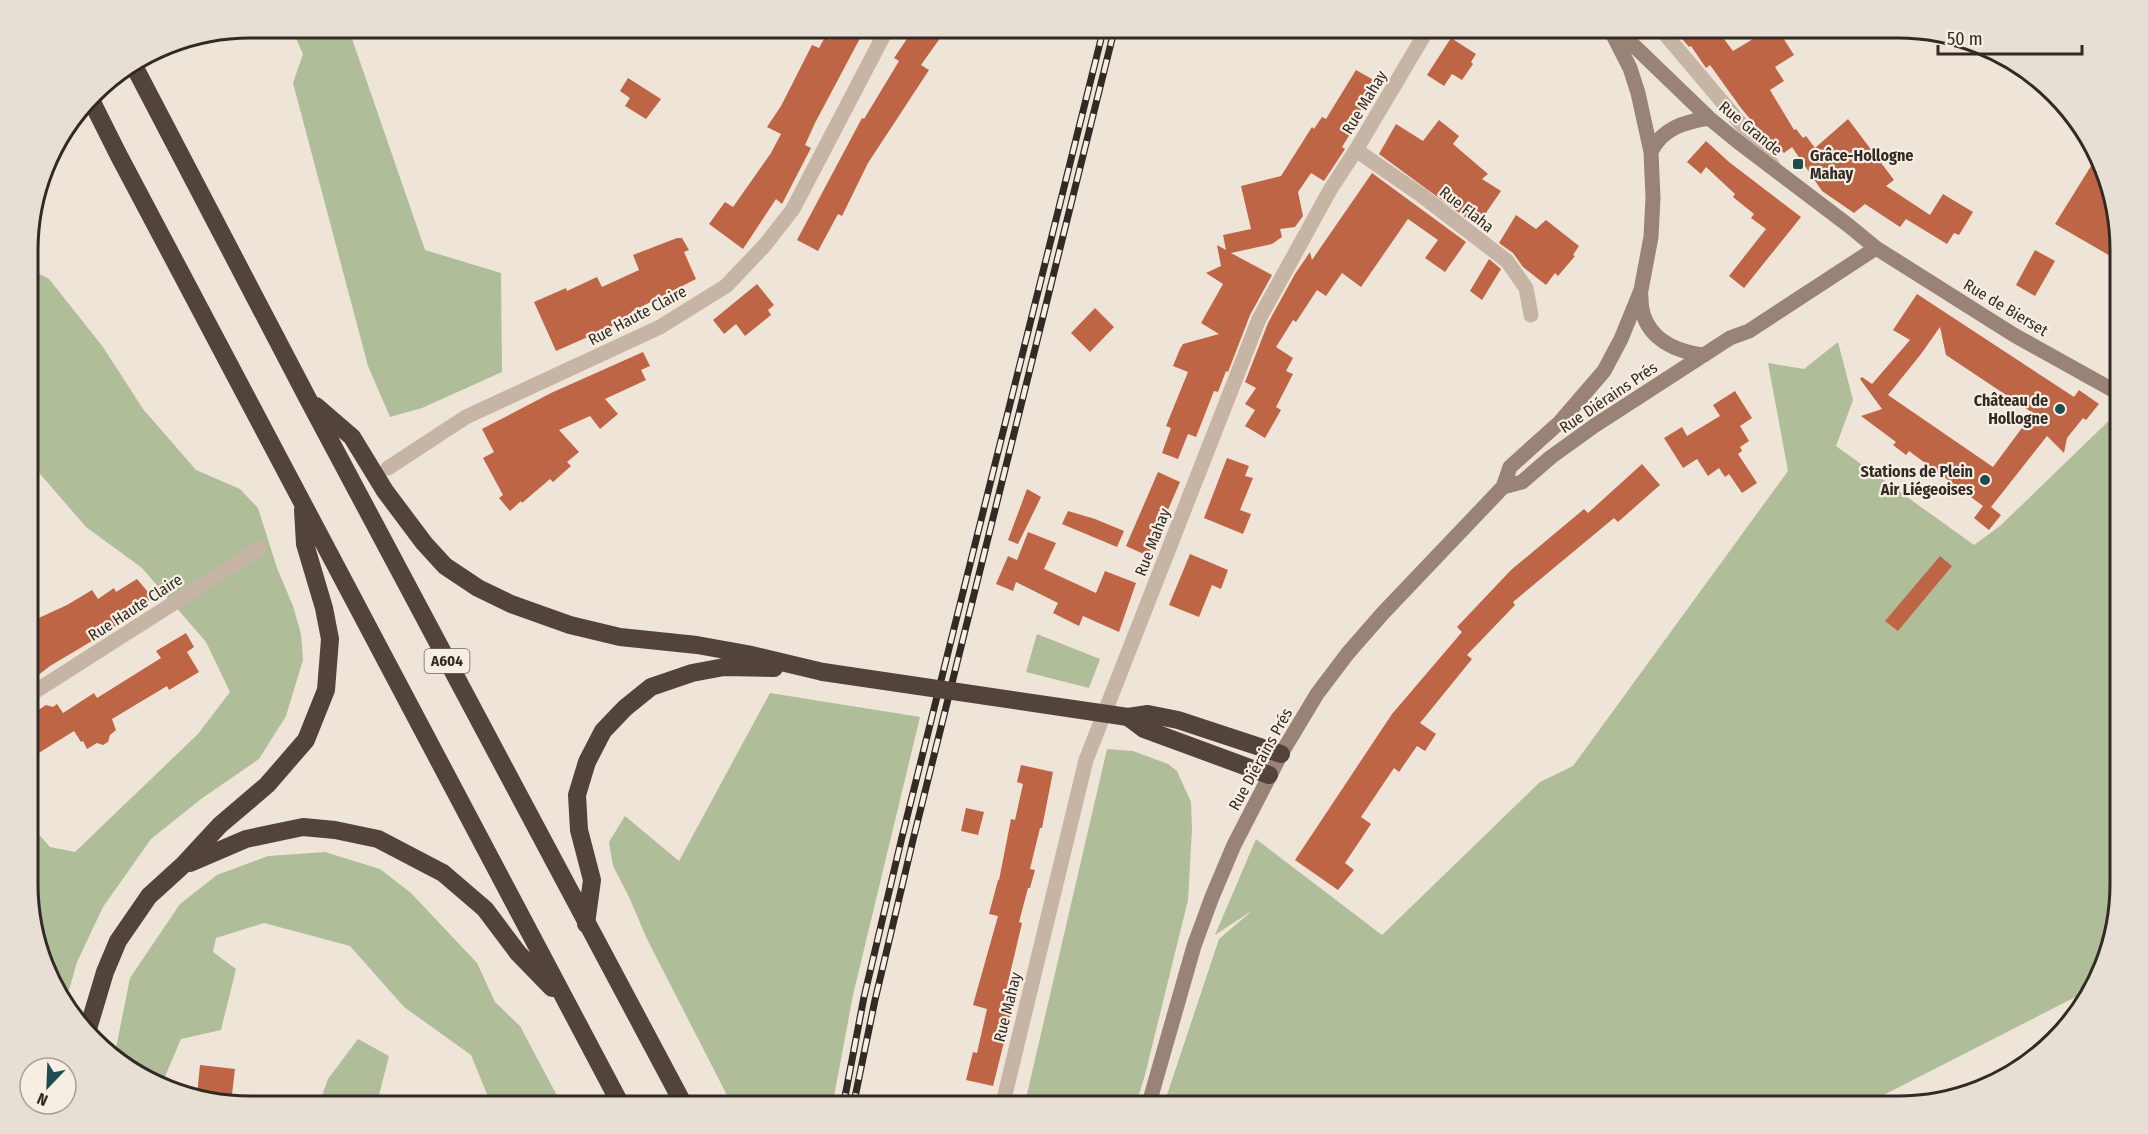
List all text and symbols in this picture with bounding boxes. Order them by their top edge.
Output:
scale bar [1938,18,2082,56]
text: 50 m [1947,28,1983,50]
street label: Rue Mahay [1338,66,1391,138]
street label: Rue Grande [1715,97,1786,160]
place label: Grâce-Hollogne Mahay [1810,146,1913,183]
marker: Grâce-Hollogne Mahay [1791,157,1805,171]
street label: Rue Flaha [1436,182,1498,237]
street label: Rue de Bierset [1960,275,2052,340]
street label: Rue Haute Claire [585,282,690,349]
street label: Rue Diérains Prés [1556,358,1661,437]
place label: Château de Hollogne [1974,391,2048,428]
marker: Château de Hollogne [2053,402,2067,416]
place label: Stations de Plein Air Liégeoises [1861,462,1973,499]
marker: Stations de Plein Air Liégeoises [1978,473,1992,487]
street label: Rue Mahay [1131,505,1174,579]
street label: Rue Haute Claire [85,570,186,645]
road number: A604 [424,649,470,673]
street label: Rue Diérains Prés [1225,705,1296,814]
street label: Rue Mahay [990,969,1026,1044]
north arrow [18,1056,78,1116]
text: N [34,1089,50,1110]

